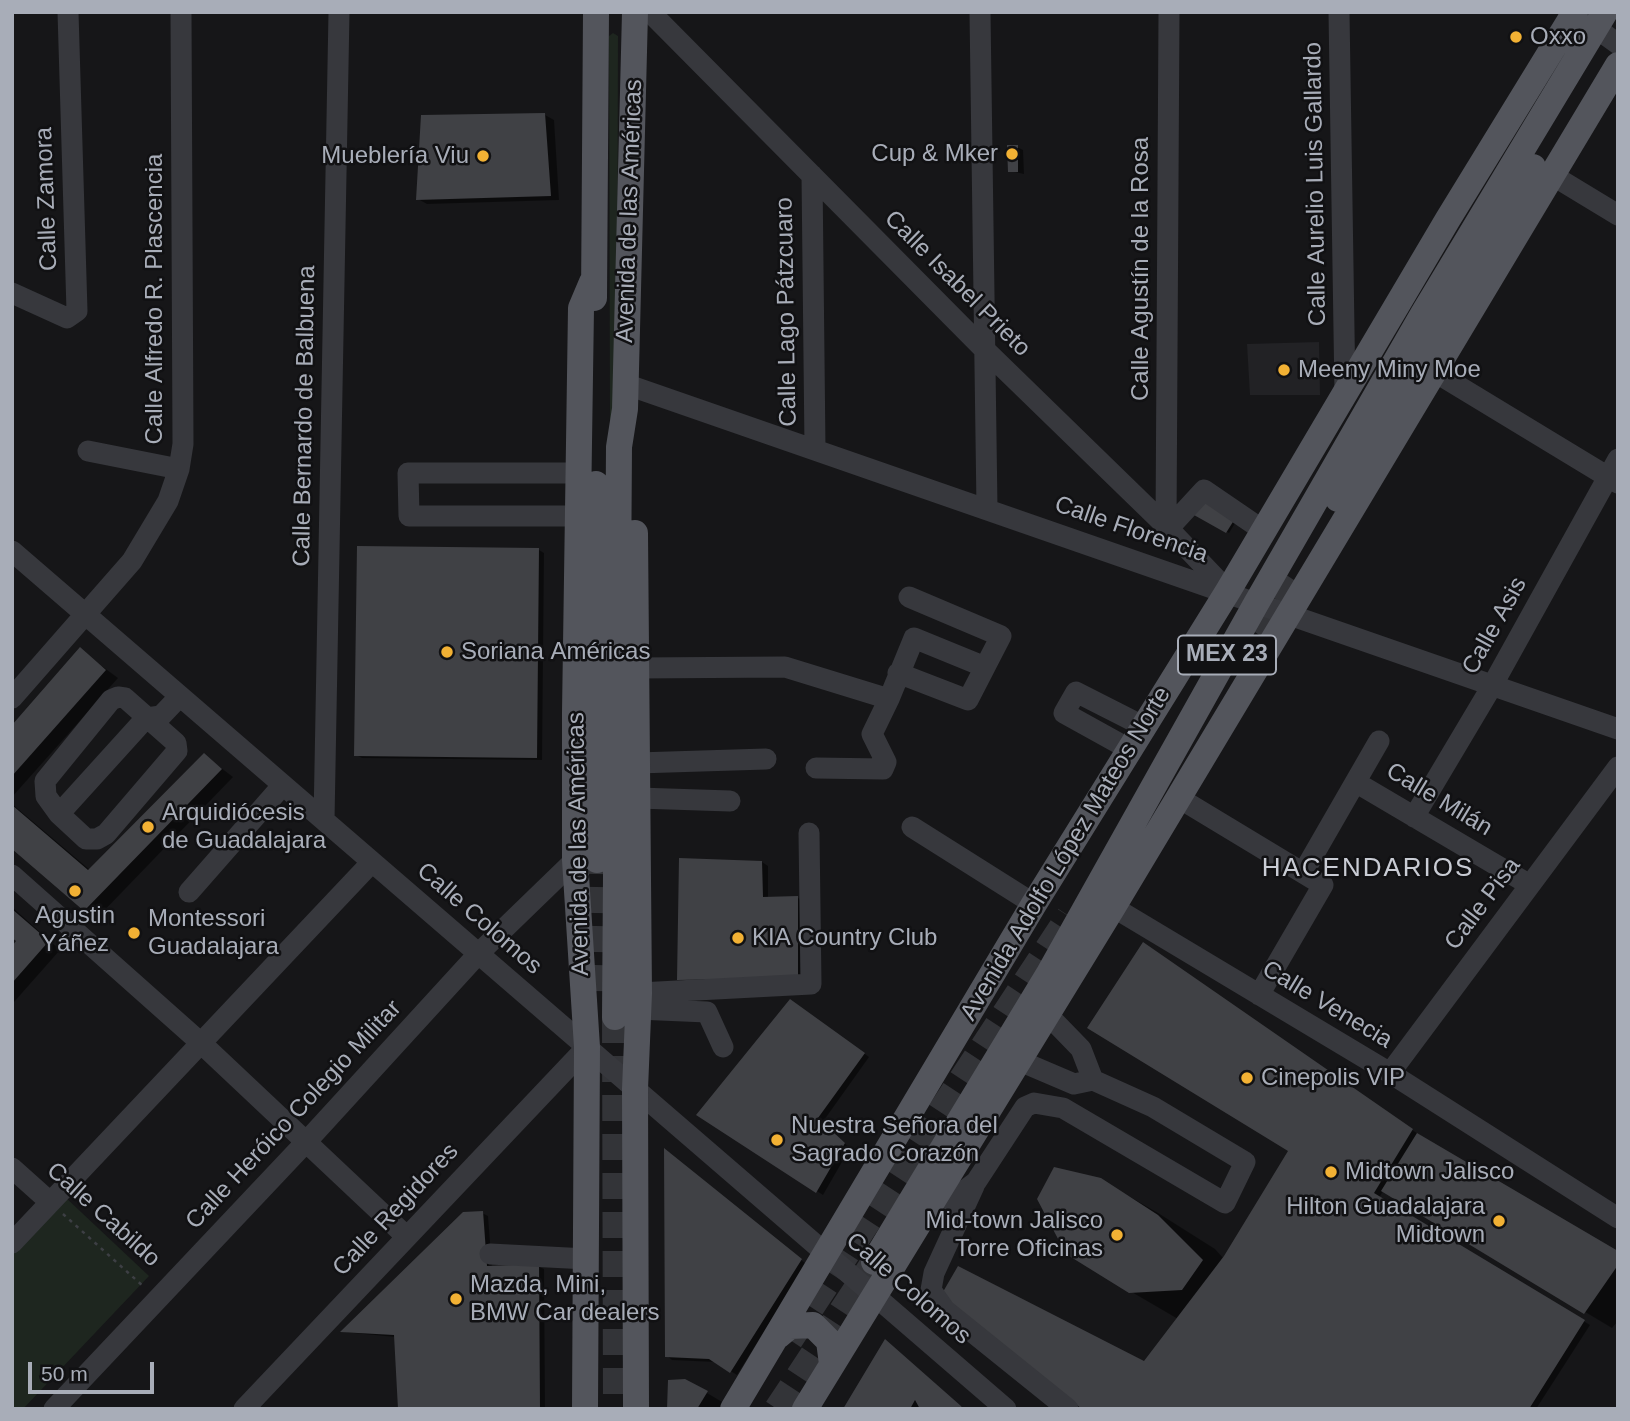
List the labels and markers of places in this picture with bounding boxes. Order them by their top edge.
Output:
place label: Oxxo [1530,23,1586,51]
marker: Oxxo [1508,29,1524,45]
place label: Cup & Mker [871,140,998,168]
place label: Mueblería Viu [321,142,469,170]
marker: Cup & Mker [1004,146,1020,162]
marker: Mueblería Viu [475,148,491,164]
place label: Meeny Miny Moe [1298,356,1481,384]
marker: Meeny Miny Moe [1276,362,1292,378]
place label: Soriana Américas [461,638,650,666]
marker: Soriana Américas [439,644,455,660]
place label: Arquidiócesis de Guadalajara [162,799,326,855]
marker: Arquidiócesis de Guadalajara [140,819,156,835]
marker: Agustin Yáñez [67,883,83,899]
place label: Agustin Yáñez [35,902,115,958]
place label: Montessori Guadalajara [148,905,279,961]
place label: KIA Country Club [752,924,937,952]
marker: Montessori Guadalajara [126,925,142,941]
marker: KIA Country Club [730,930,746,946]
place label: Cinepolis VIP [1261,1064,1405,1092]
marker: Cinepolis VIP [1239,1070,1255,1086]
place label: Nuestra Señora del Sagrado Corazón [791,1112,998,1168]
marker: Nuestra Señora del Sagrado Corazón [769,1132,785,1148]
place label: Midtown Jalisco [1345,1158,1514,1186]
marker: Midtown Jalisco [1323,1164,1339,1180]
place label: Hilton Guadalajara Midtown [1286,1193,1485,1249]
place label: Mid-town Jalisco Torre Oficinas [926,1207,1103,1263]
marker: Hilton Guadalajara Midtown [1491,1213,1507,1229]
marker: Mid-town Jalisco Torre Oficinas [1109,1227,1125,1243]
place label: Mazda, Mini, BMW Car dealers [470,1271,659,1327]
marker: Mazda, Mini, BMW Car dealers [448,1291,464,1307]

